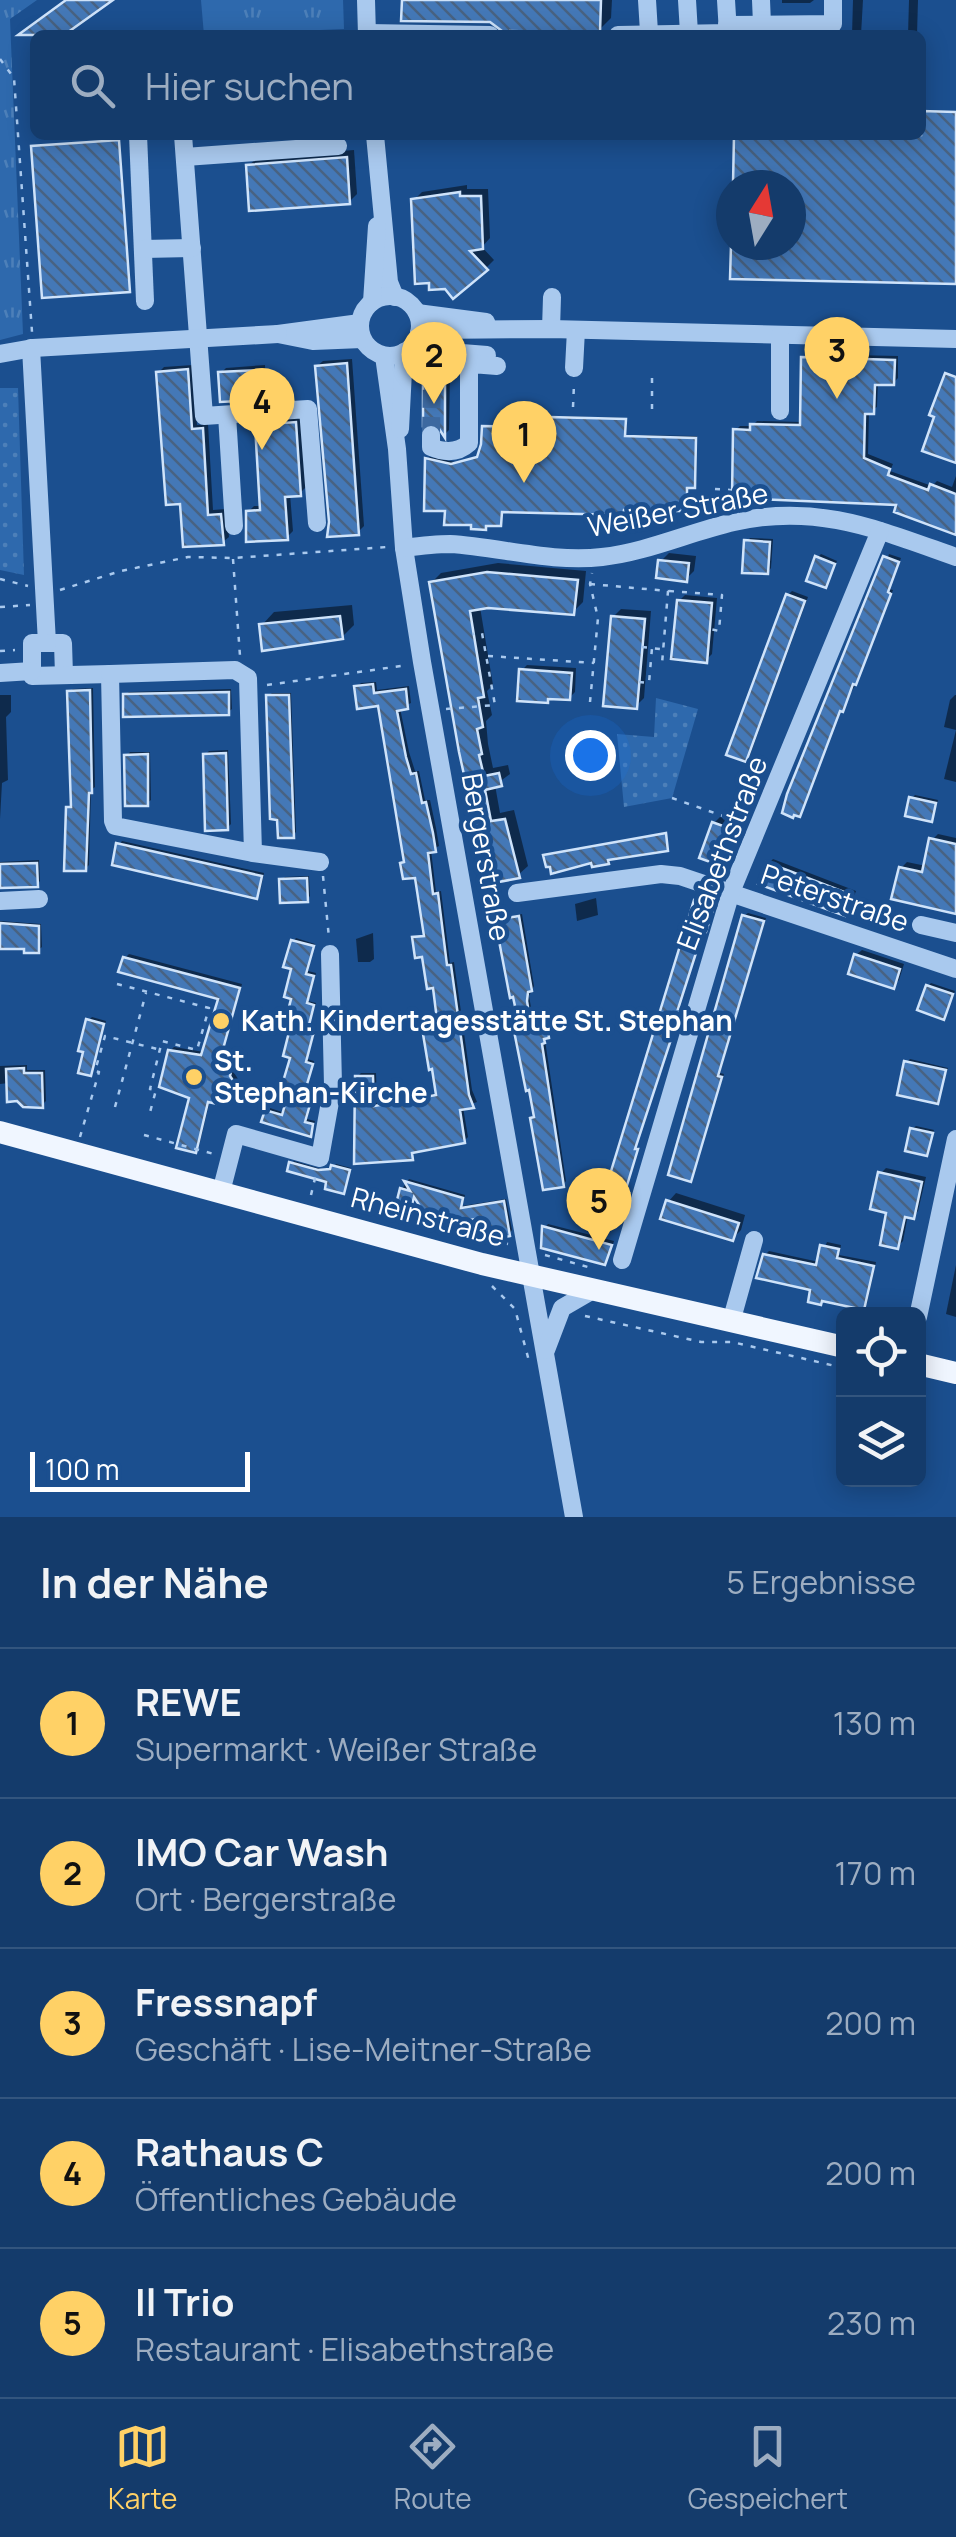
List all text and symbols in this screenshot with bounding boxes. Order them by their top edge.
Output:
search box [30,30,926,140]
icon: search [65,58,120,113]
text: Hier suchen [145,59,354,111]
north arrow [716,170,806,260]
pin: 3 [804,316,870,399]
pin: 2 [402,322,466,404]
pin: 4 [230,368,294,450]
pin: 1 [492,400,556,483]
street label: Weißer Straße [584,473,771,545]
your location [565,730,616,781]
street label: Elisabethstraße [667,751,775,955]
street label: Bergerstraße [454,770,520,944]
street label: Peterstraße [756,854,914,940]
place label: Kath. Kindertagesstätte St. Stephan [241,1001,733,1039]
marker: Kath. Kindertagesstätte St. Stephan [210,1010,232,1032]
place label: St. Stephan-Kirche [214,1041,428,1111]
marker: St. Stephan-Kirche [183,1066,205,1088]
pin: 5 [566,1168,632,1250]
street label: Rheinstraße [347,1177,509,1255]
map controls [836,1307,926,1487]
button: locate [836,1307,926,1397]
button: layers [836,1397,926,1487]
scale bar [30,1447,250,1492]
text: 100 m [45,1450,119,1488]
text: In der Nähe [40,1553,269,1611]
text: 5 Ergebnisse [727,1560,916,1604]
text: REWE [135,1675,242,1727]
text: 1 [65,1701,80,1745]
text: 130 m [833,1701,916,1745]
text: Supermarkt · Weißer Straße [135,1727,537,1771]
text: IMO Car Wash [135,1825,389,1877]
text: 2 [63,1851,82,1895]
text: 170 m [834,1851,916,1895]
text: Ort · Bergerstraße [135,1877,396,1921]
text: Fressnapf [135,1975,317,2027]
text: 3 [63,2001,82,2045]
text: 200 m [825,2001,916,2045]
text: Geschäft · Lise-Meitner-Straße [135,2027,592,2071]
text: Rathaus C [135,2125,324,2177]
text: 4 [63,2151,82,2195]
text: 200 m [825,2151,916,2195]
text: Öffentliches Gebäude [135,2177,457,2221]
text: Il Trio [135,2275,234,2327]
text: 5 [63,2301,82,2345]
text: 230 m [827,2301,916,2345]
text: Restaurant · Elisabethstraße [135,2327,554,2371]
tab: Karte [108,2419,177,2517]
tab: Route [394,2419,472,2517]
tab: Gespeichert [688,2419,848,2517]

